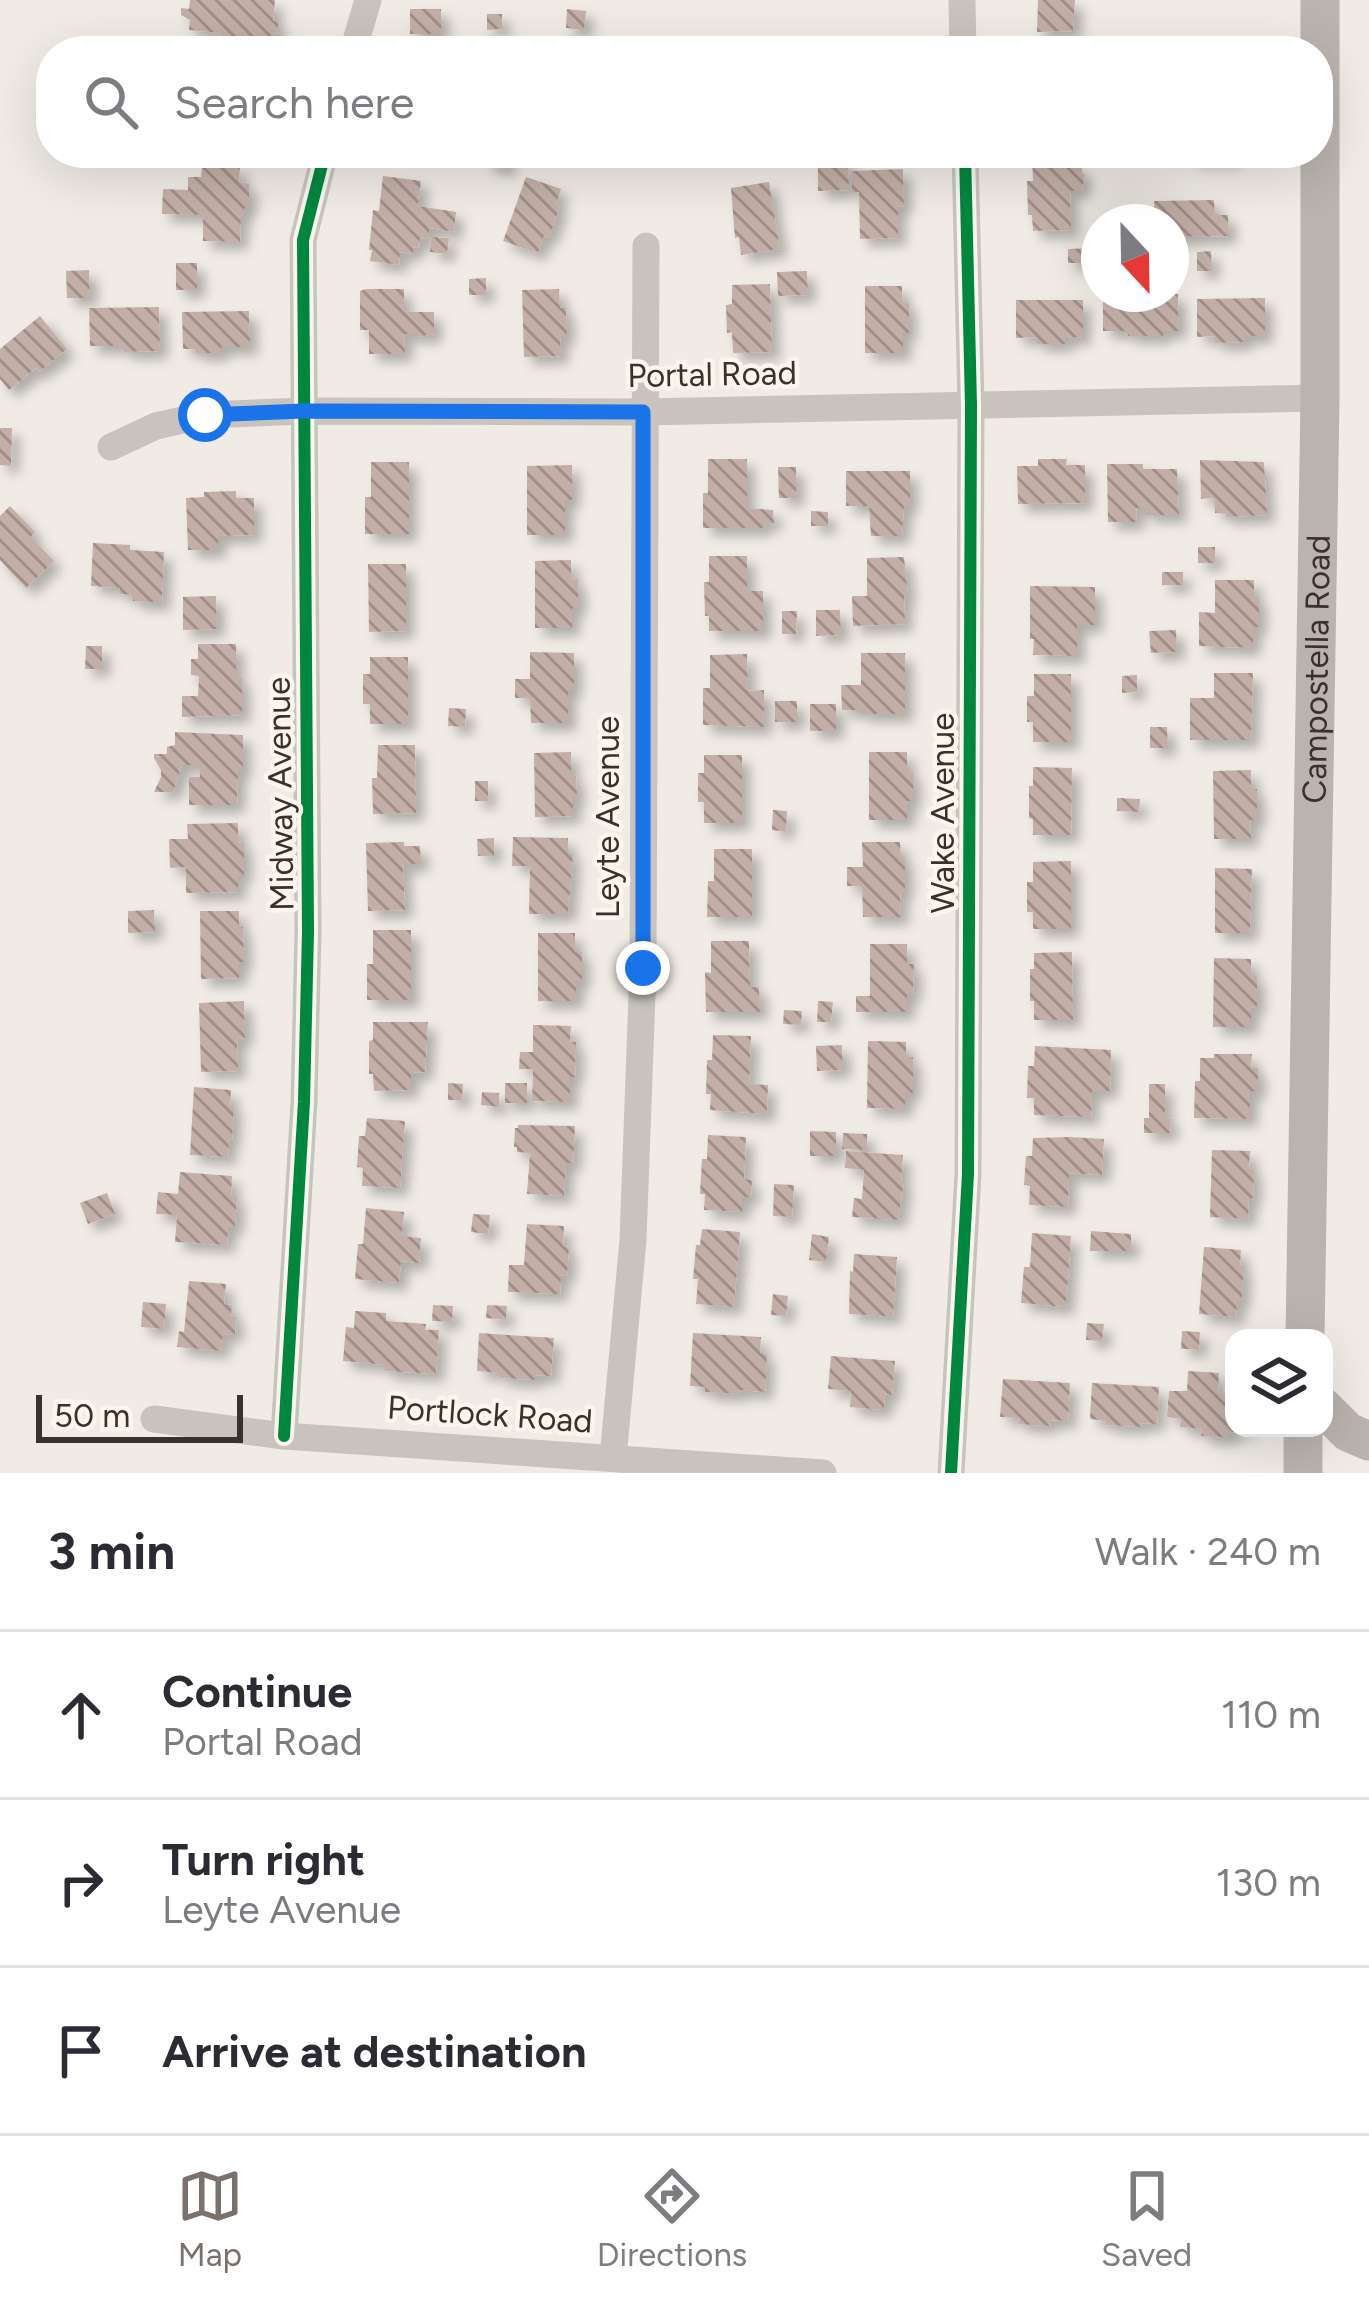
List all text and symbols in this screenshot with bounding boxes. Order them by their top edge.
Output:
search box [36,36,1333,168]
icon: search [78,69,144,135]
text: Search here [174,75,414,129]
north arrow [1081,204,1189,312]
street label: Portal Road [627,353,797,395]
route start [178,388,232,442]
street label: Campostella Road [1294,534,1337,804]
street label: Midway Avenue [258,677,302,911]
street label: Wake Avenue [923,713,962,913]
street label: Leyte Avenue [588,716,627,918]
route end [616,941,670,995]
map controls [1225,1329,1333,1437]
button: layers [1225,1329,1333,1437]
street label: Portlock Road [386,1387,594,1441]
scale bar [36,1389,243,1442]
text: 50 m [54,1396,130,1435]
text: 3 min [48,1521,175,1582]
text: Walk · 240 m [1095,1528,1321,1575]
text: Continue [162,1664,352,1718]
icon: ahead [48,1682,114,1748]
text: 110 m [1221,1691,1321,1738]
text: Portal Road [162,1718,363,1765]
text: Turn right [162,1832,365,1886]
icon: right [48,1850,114,1916]
text: 130 m [1216,1859,1321,1906]
text: Leyte Avenue [162,1886,401,1933]
icon: arrive [48,2018,114,2084]
text: Arrive at destination [162,2024,586,2078]
tab: Map [177,2163,243,2274]
tab: Directions [597,2163,747,2274]
tab: Saved [1101,2163,1192,2274]

